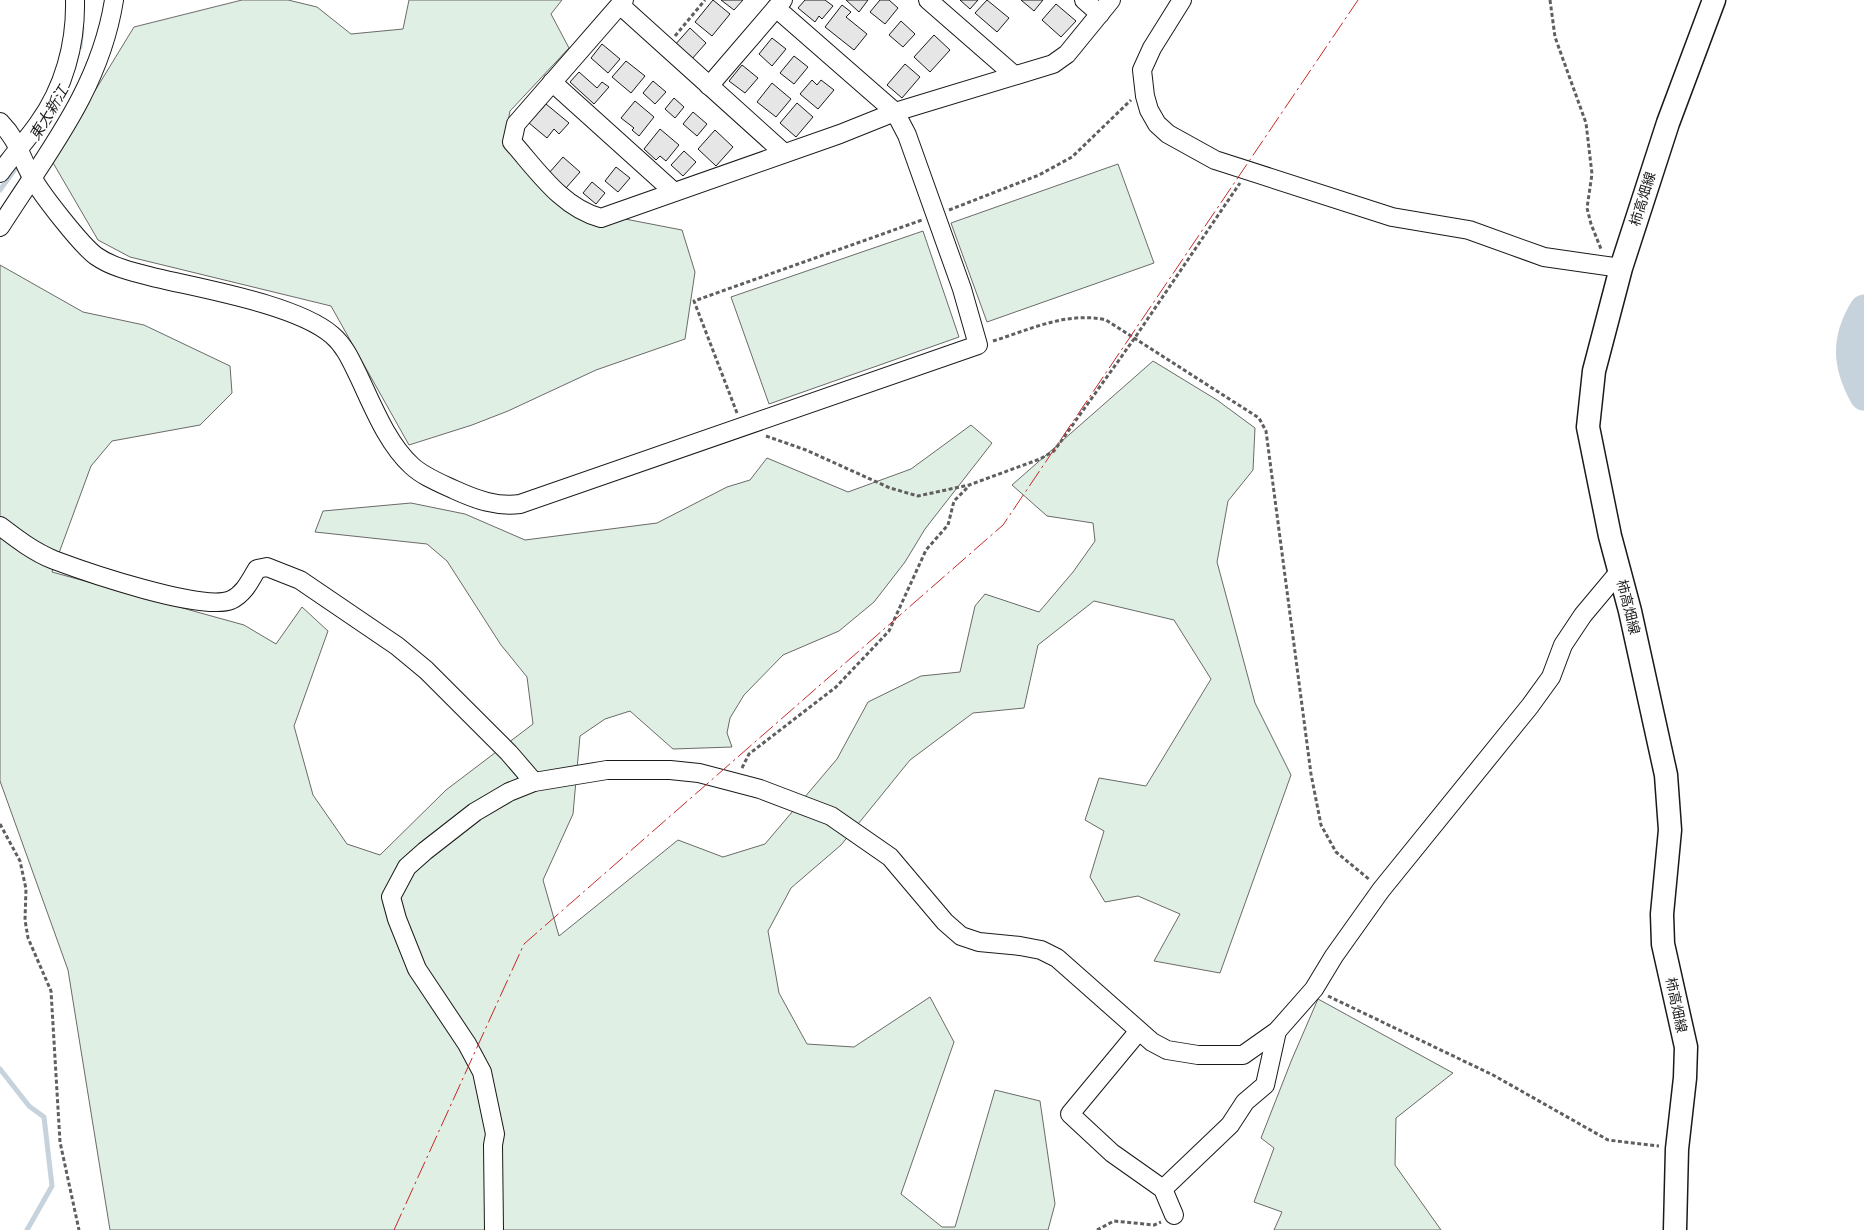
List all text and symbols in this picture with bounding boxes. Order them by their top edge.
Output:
water label: 東大新江 [26,81,73,143]
street label: 柿高畑線 [1627,170,1659,228]
street label: 柿高畑線 [1613,578,1643,636]
street label: 柿高畑線 [1662,976,1690,1034]

